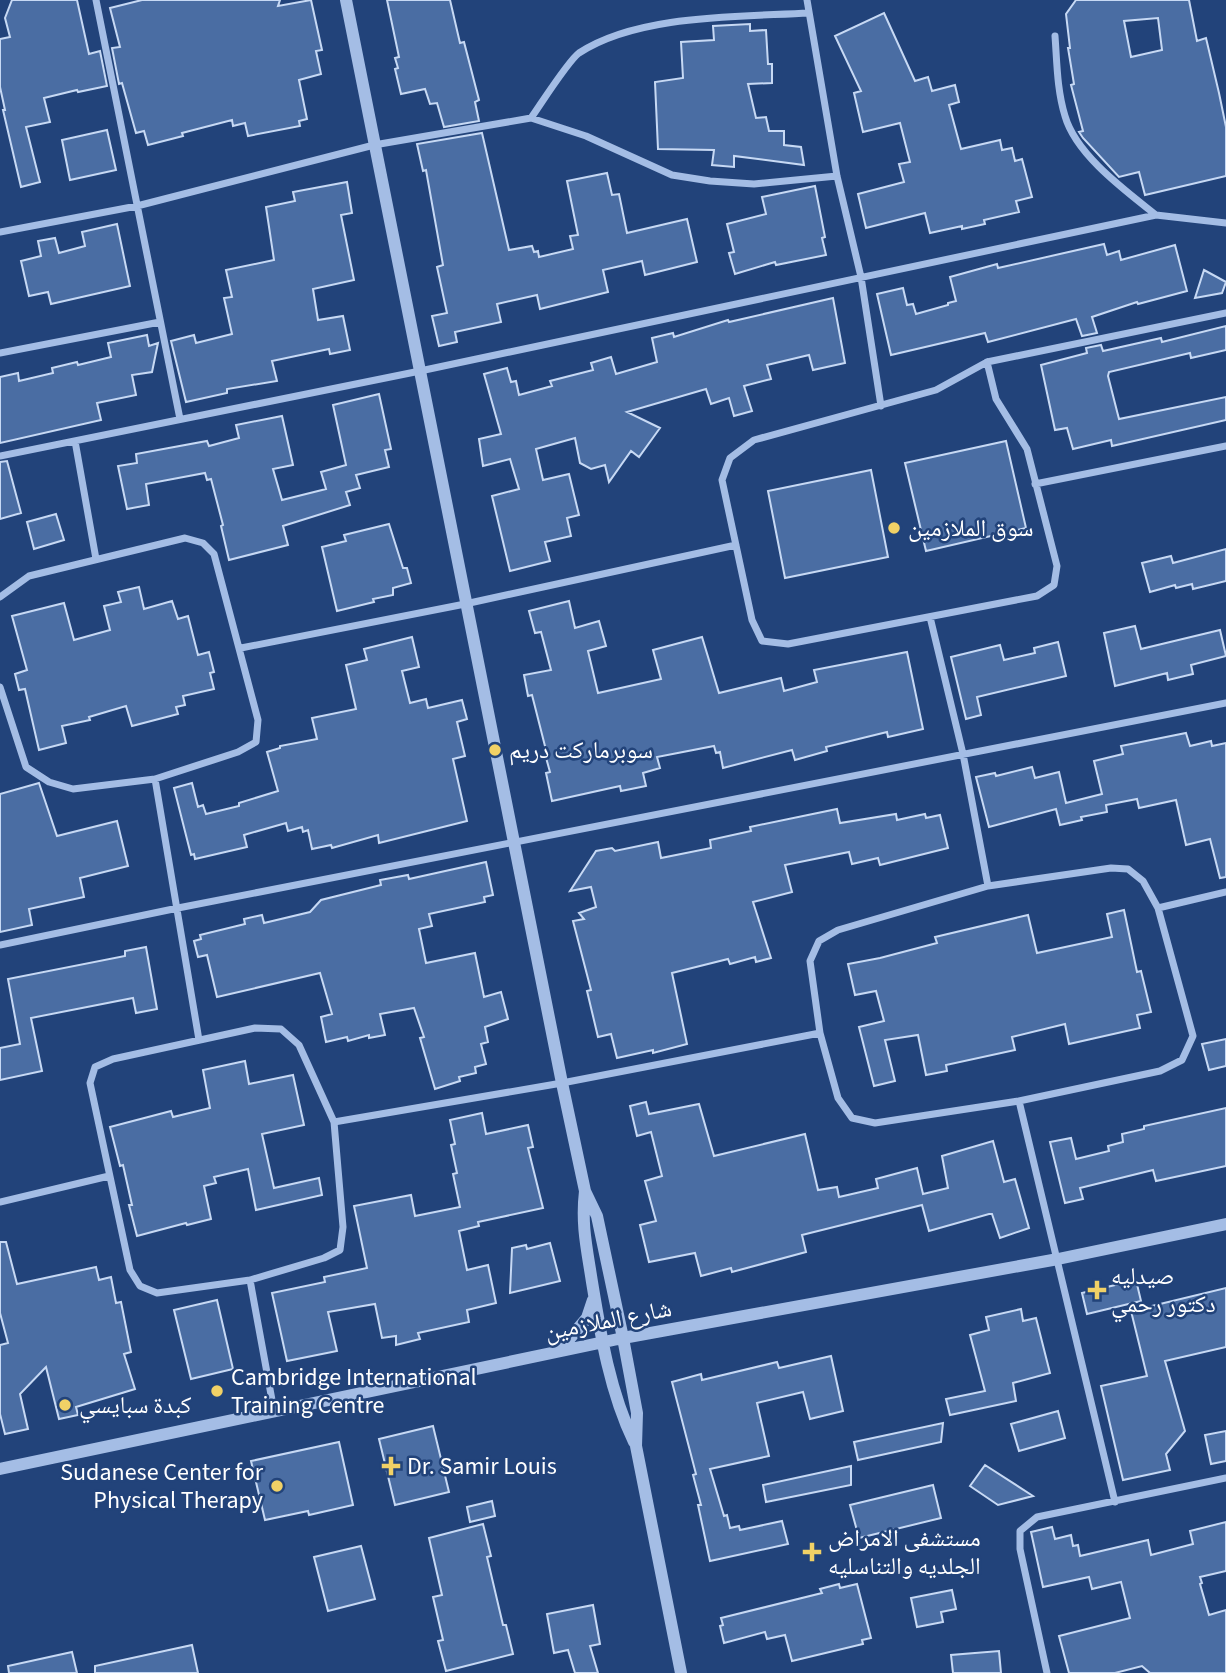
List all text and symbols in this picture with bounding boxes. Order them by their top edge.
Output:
place label: سوق الملازمين [908,511,1034,546]
marker: سوق الملازمين [886,520,902,536]
place label: سوبرماركت دريم [509,733,653,768]
marker: سوبرماركت دريم [487,742,503,758]
place label: صيدليه دكتور رحمي [1111,1259,1216,1323]
marker: صيدليه دكتور رحمي [1089,1282,1105,1298]
street label: شارع الملازمين [542,1291,675,1350]
place label: Cambridge International Training Centre [231,1360,477,1423]
marker: Cambridge International Training Centre [209,1383,225,1399]
place label: كبدة سبايسي [79,1388,191,1424]
marker: كبدة سبايسي [57,1397,73,1413]
place label: Dr. Samir Louis [407,1449,557,1484]
place label: Sudanese Center for Physical Therapy [60,1455,264,1518]
marker: Dr. Samir Louis [381,1456,401,1476]
marker: Sudanese Center for Physical Therapy [269,1478,285,1494]
place label: مستشفى الامراض الجلديه والتناسليه [828,1521,981,1584]
marker: مستشفى الامراض الجلديه والتناسليه [802,1542,822,1562]

